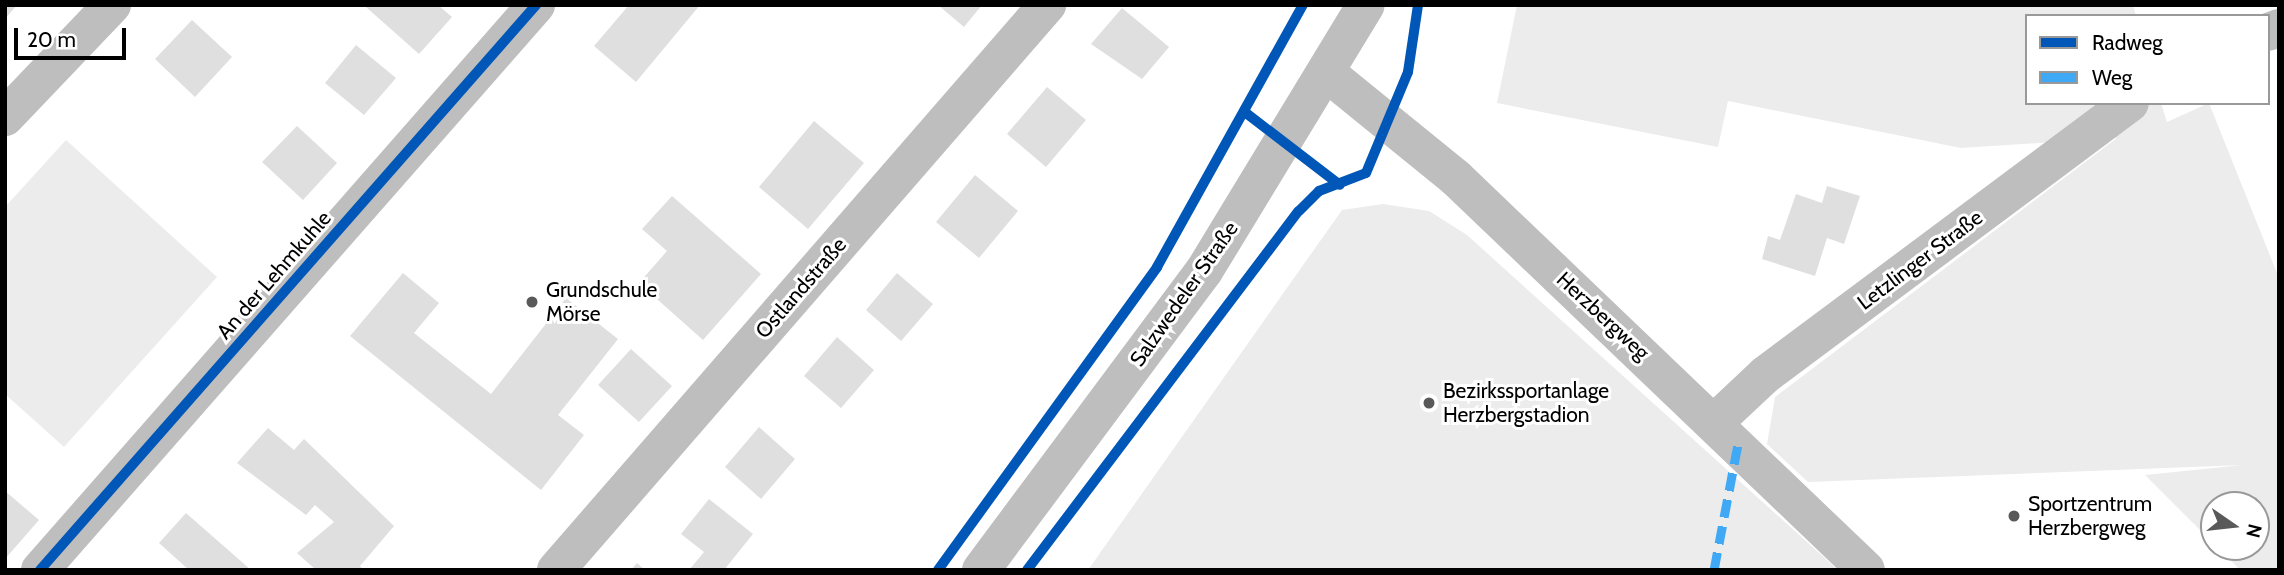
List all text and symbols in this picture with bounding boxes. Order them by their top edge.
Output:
scale bar [18,14,130,58]
legend [2025,14,2270,105]
text: 20 m [27,27,76,52]
text: Radweg [2092,30,2163,55]
text: Weg [2092,65,2132,90]
street label: Letzlinger Straße [1852,205,1988,315]
street label: An der Lehmkuhle [212,206,336,344]
street label: Salzwedeler Straße [1125,217,1243,371]
street label: Ostlandstraße [750,232,852,344]
street label: Herzbergweg [1551,267,1655,365]
place label: Grundschule Mörse [546,277,657,327]
marker: Grundschule Mörse [524,294,540,310]
place label: Bezirkssportanlage Herzbergstadion [1443,378,1609,428]
marker: Bezirkssportanlage Herzbergstadion [1421,395,1437,411]
place label: Sportzentrum Herzbergweg [2028,491,2152,541]
north arrow [2200,491,2270,561]
marker: Sportzentrum Herzbergweg [2006,508,2022,524]
text: N [2241,521,2267,540]

